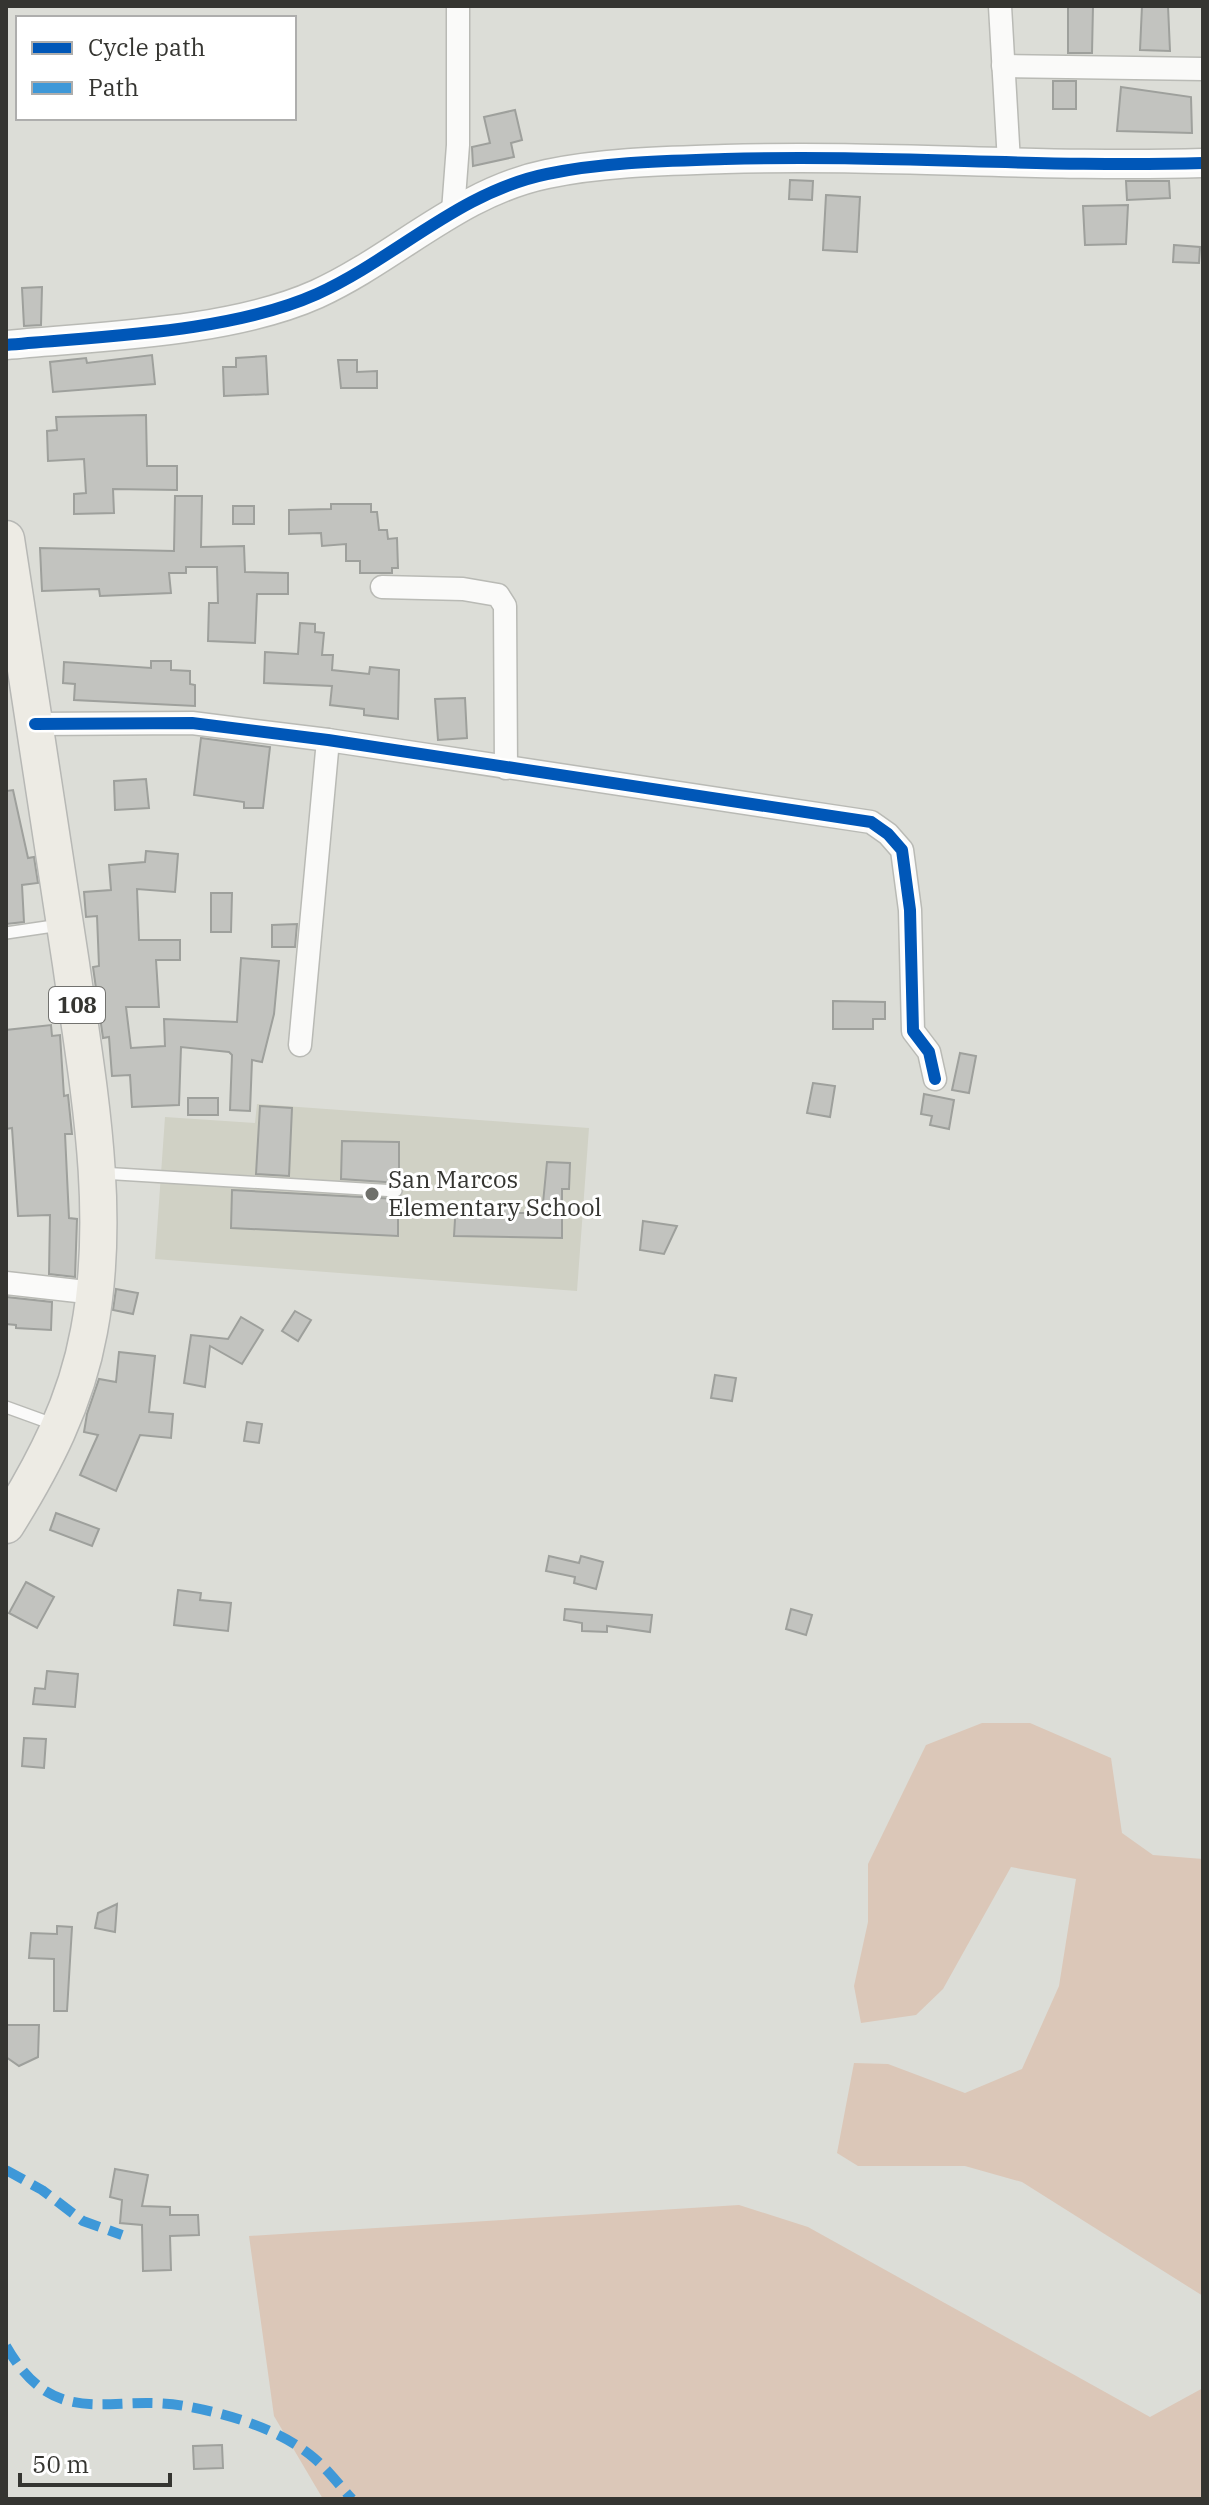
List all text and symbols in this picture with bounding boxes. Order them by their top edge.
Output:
legend [16,16,296,120]
text: Cycle path [88,31,205,63]
text: Path [88,71,139,103]
road number: 108 [49,987,105,1023]
place label: San Marcos Elementary School [388,1163,602,1223]
marker: San Marcos Elementary School [363,1185,381,1203]
scale bar [20,2437,170,2487]
text: 50 m [32,2448,89,2480]

